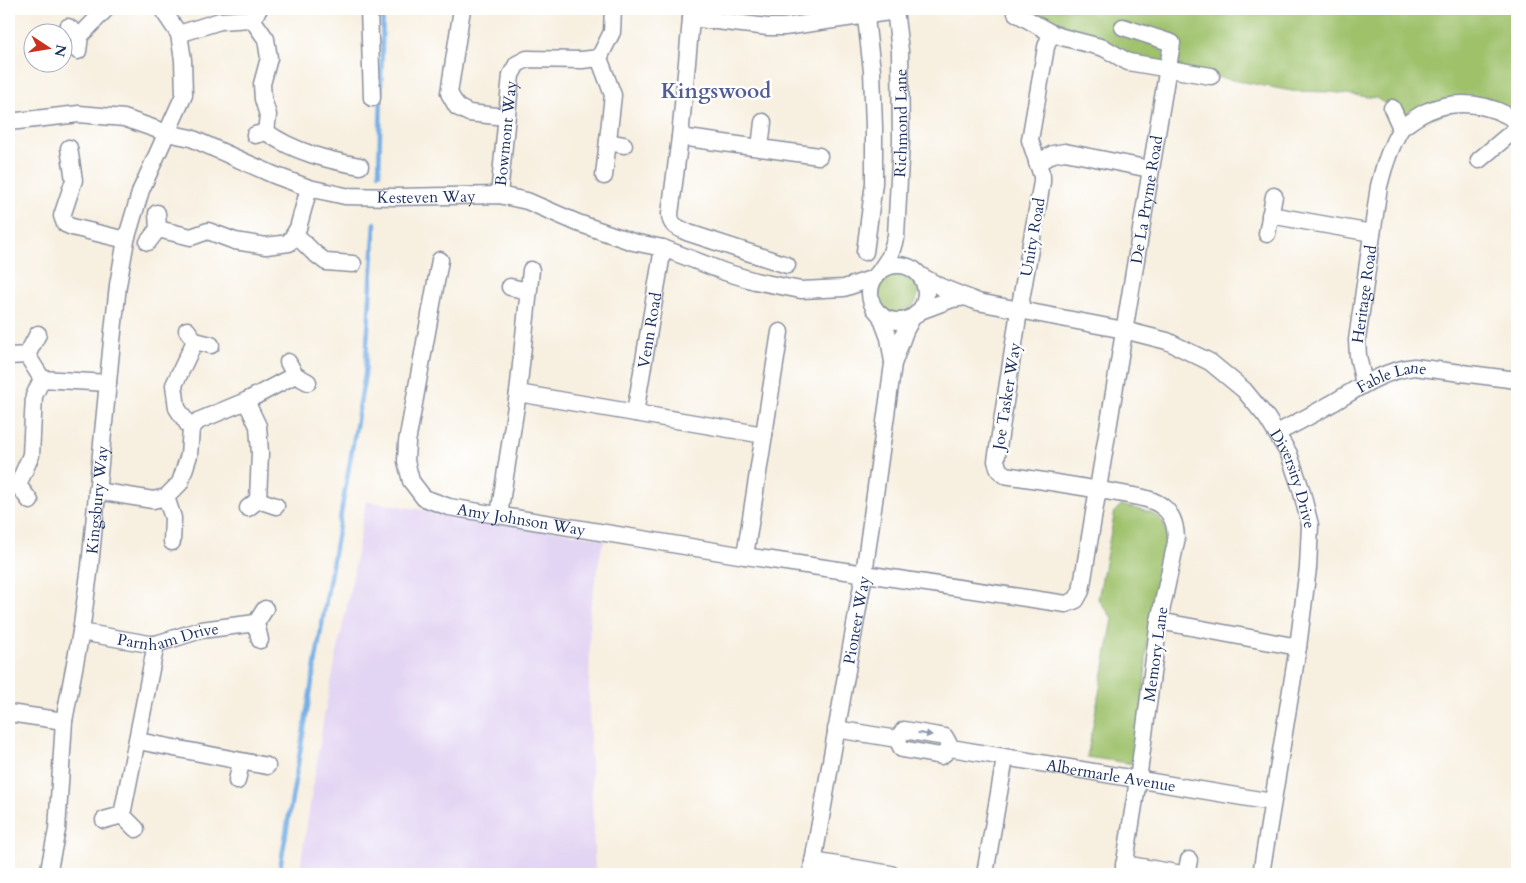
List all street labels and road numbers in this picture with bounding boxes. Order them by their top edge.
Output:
street label: Richmond Lane [889,69,913,178]
street label: Bowmont Way [490,79,522,187]
street label: De La Pryme Road [1126,134,1169,265]
street label: Kesteven Way [377,185,476,209]
street label: Unity Road [1015,196,1051,278]
street label: Heritage Road [1347,243,1382,345]
street label: Venn Road [633,290,667,370]
street label: Joe Tasker Way [987,340,1026,453]
street label: Fable Lane [1353,357,1428,398]
street label: Diversity Drive [1264,425,1321,531]
street label: Kingsbury Way [81,444,114,555]
street label: Amy Johnson Way [455,499,588,542]
street label: Pioneer Way [838,574,876,666]
street label: Memory Lane [1138,605,1174,703]
street label: Parnham Drive [116,618,220,656]
street label: Albermarle Avenue [1045,754,1177,798]

